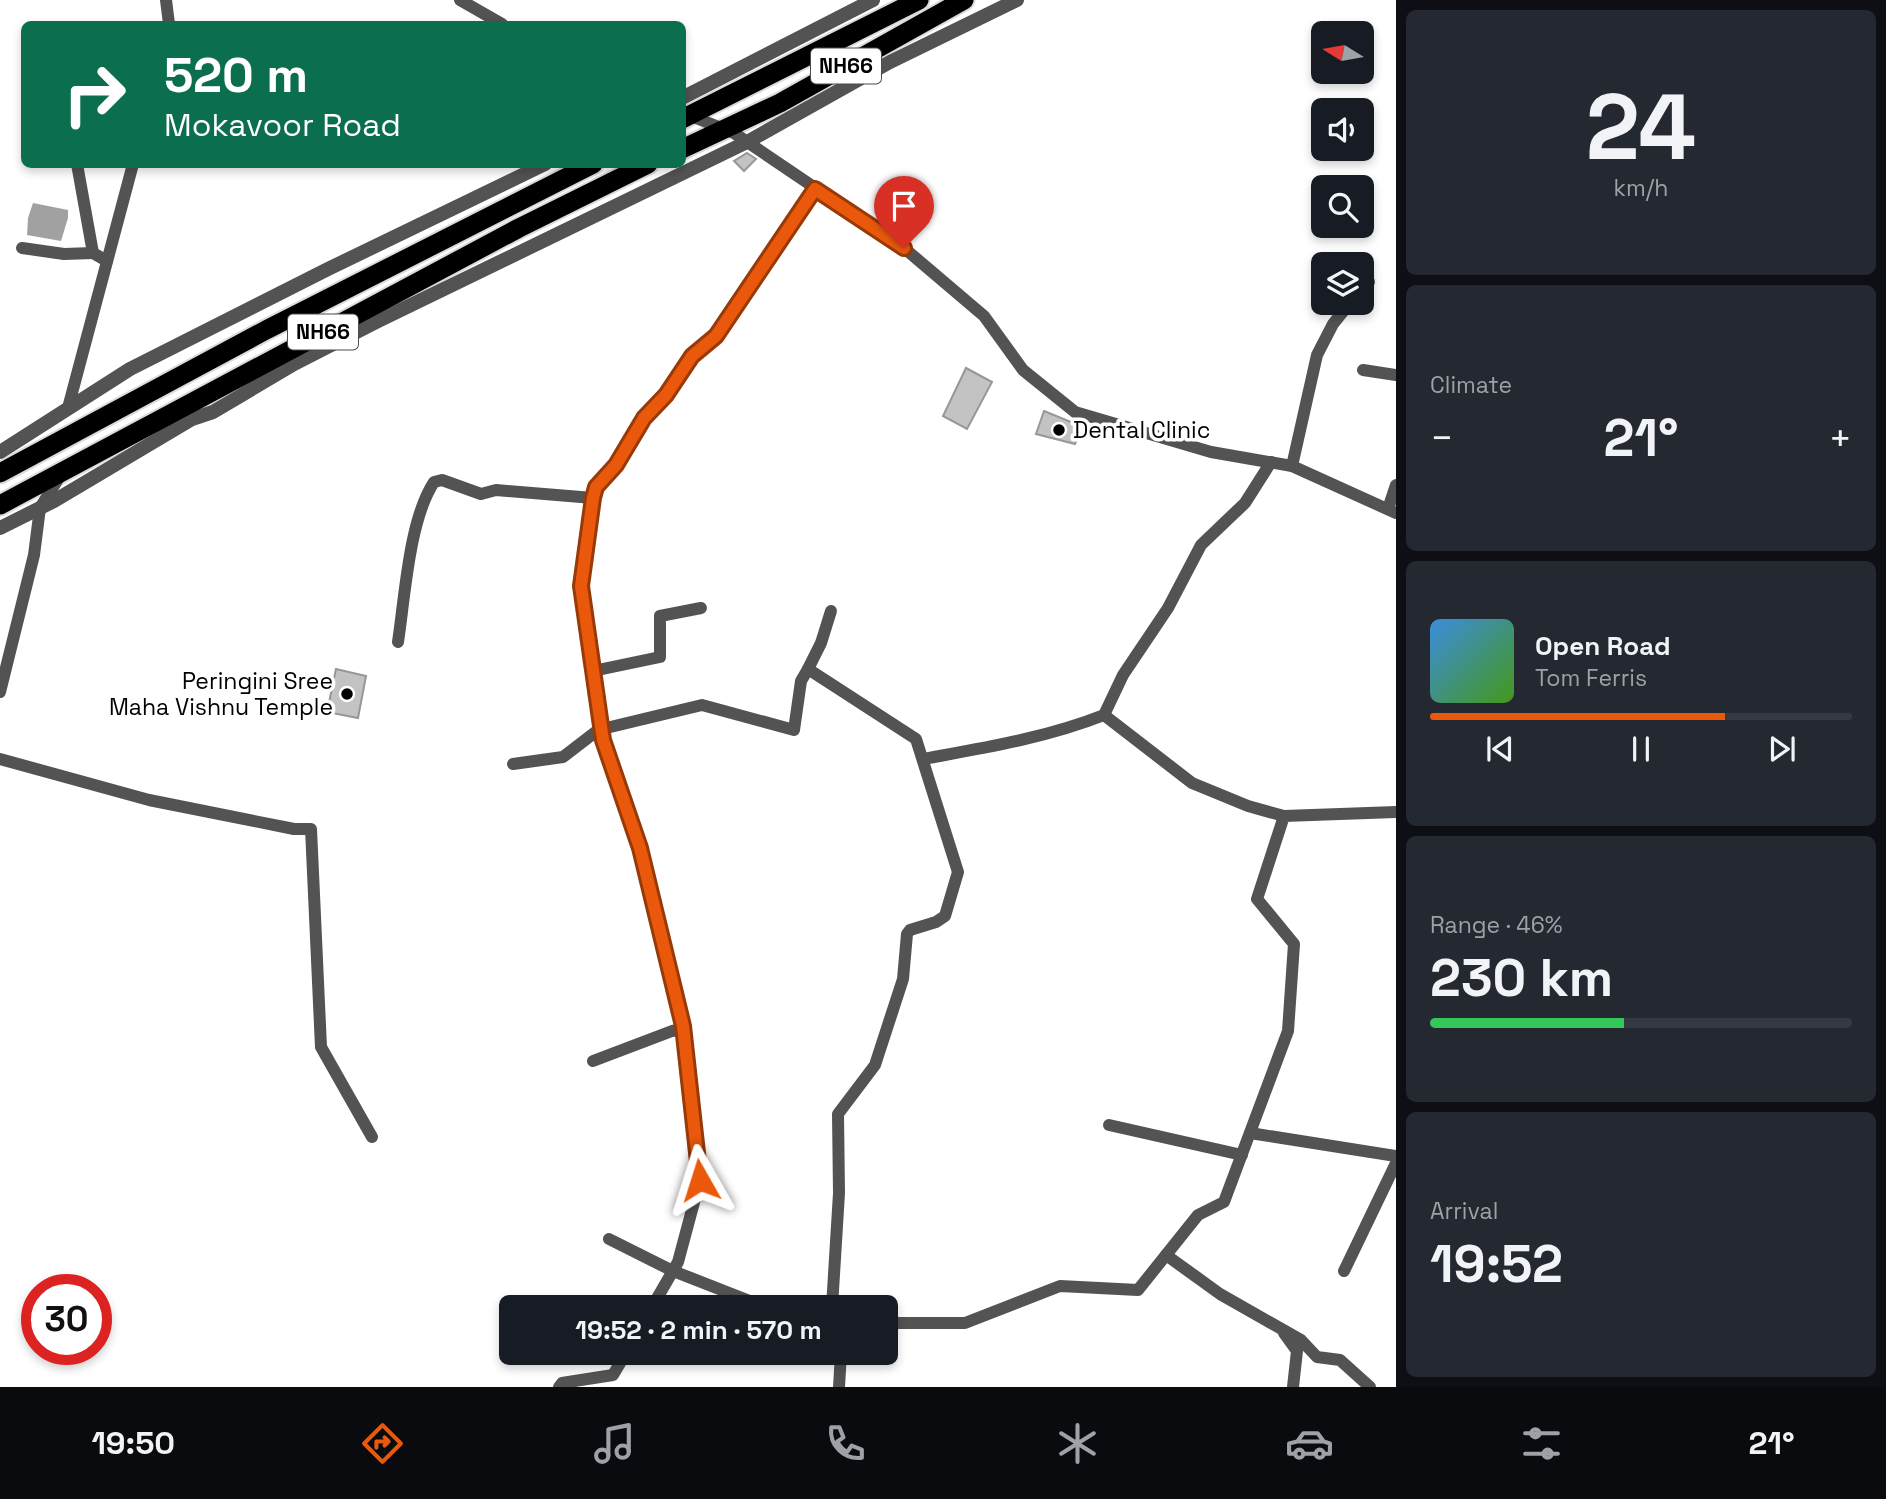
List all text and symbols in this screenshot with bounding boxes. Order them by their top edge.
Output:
north arrow [1311,21,1374,84]
map controls [1311,21,1374,315]
text: 520 m [164,44,308,106]
road number: NH66 [811,48,881,84]
icon: right [49,49,140,140]
text: 24 [1586,69,1696,186]
button: sound [1311,98,1374,161]
text: Mokavoor Road [164,105,401,145]
text: km/h [1614,173,1668,203]
button: search [1311,175,1374,238]
pin [874,176,934,248]
icon: arrive [885,187,923,225]
button: layers [1311,252,1374,315]
road number: NH66 [288,314,358,350]
text: Climate [1430,370,1512,400]
text: 21° [1604,405,1678,471]
text: − [1430,414,1454,462]
text: + [1828,414,1852,462]
place label: Dental Clinic [1073,415,1210,445]
marker: Dental Clinic [1051,422,1067,438]
text: Open Road [1535,629,1671,663]
text: Tom Ferris [1535,663,1647,693]
place label: Peringini Sree Maha Vishnu Temple [109,666,333,722]
marker: Peringini Sree Maha Vishnu Temple [339,686,355,702]
icon: previous [1481,730,1519,768]
icon: pause [1622,730,1660,768]
icon: next [1763,730,1801,768]
text: Range · 46% [1430,910,1563,940]
text: 230 km [1430,945,1613,1011]
position arrow [663,1143,737,1217]
text: Arrival [1430,1196,1498,1226]
text: 19:52 [1430,1231,1563,1297]
speed limit sign: 30 [21,1274,112,1365]
text: 19:52 · 2 min · 570 m [575,1313,822,1347]
icon: directions [358,1419,407,1468]
icon: music [590,1419,639,1468]
icon: phone [821,1419,870,1468]
icon: climate [1053,1419,1102,1468]
icon: car [1285,1419,1334,1468]
icon: filters [1517,1419,1566,1468]
text: 19:50 [91,1423,175,1463]
text: 21° [1748,1423,1795,1463]

